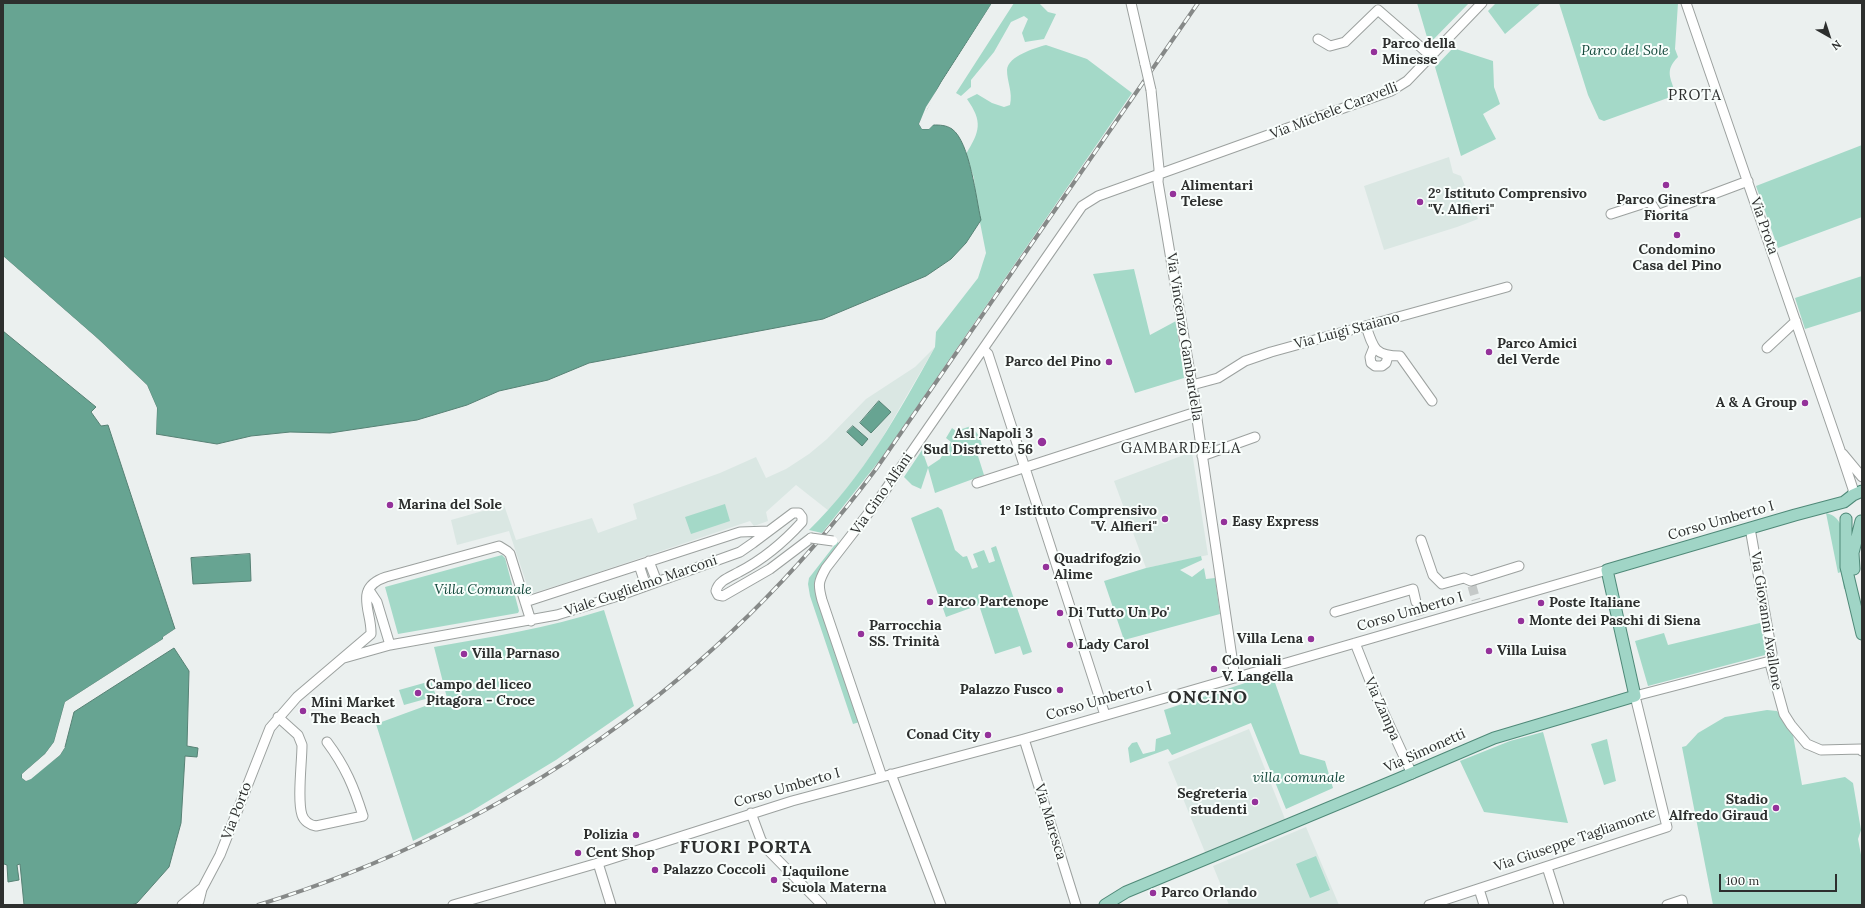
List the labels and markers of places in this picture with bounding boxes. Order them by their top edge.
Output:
place label: Parco della Minesse [1382,36,1456,68]
marker: Parco della Minesse [1369,47,1379,57]
place label: Alimentari Telese [1181,178,1253,210]
marker: Parco Ginestra Fiorita [1661,180,1671,190]
place label: 2° Istituto Comprensivo "V. Alfieri" [1428,186,1587,218]
marker: Alimentari Telese [1168,189,1178,199]
place label: Parco Ginestra Fiorita [1616,192,1716,224]
marker: 2° Istituto Comprensivo "V. Alfieri" [1415,197,1425,207]
marker: Condomino Casa del Pino [1672,230,1682,240]
place label: Condomino Casa del Pino [1632,242,1722,274]
place label: Parco Amici del Verde [1497,336,1577,368]
marker: Parco Amici del Verde [1484,347,1494,357]
place label: Parco del Pino [1005,354,1101,370]
marker: Parco del Pino [1104,357,1114,367]
place label: A & A Group [1716,395,1797,411]
marker: A & A Group [1800,398,1810,408]
place label: Asl Napoli 3 Sud Distretto 56 [923,426,1033,458]
marker: Asl Napoli 3 Sud Distretto 56 [1036,436,1048,448]
place label: Marina del Sole [398,497,502,513]
marker: Marina del Sole [385,500,395,510]
place label: 1° Istituto Comprensivo "V. Alfieri" [1000,503,1157,536]
marker: 1° Istituto Comprensivo "V. Alfieri" [1160,514,1170,524]
place label: Easy Express [1232,514,1319,530]
marker: Easy Express [1219,517,1229,527]
place label: Quadrifogzio Alime [1054,551,1141,584]
marker: Quadrifogzio Alime [1041,562,1051,572]
place label: Parco Partenope [938,594,1049,610]
place label: Poste Italiane [1549,595,1640,611]
marker: Parco Partenope [925,597,935,607]
marker: Poste Italiane [1536,598,1546,608]
place label: Di Tutto Un Po' [1068,605,1169,621]
marker: Di Tutto Un Po' [1055,608,1065,618]
place label: Monte dei Paschi di Siena [1529,613,1701,629]
marker: Monte dei Paschi di Siena [1516,616,1526,626]
place label: Parrocchia SS. Trinità [869,618,942,650]
marker: Parrocchia SS. Trinità [856,629,866,639]
place label: Villa Lena [1237,631,1303,647]
marker: Villa Lena [1306,634,1316,644]
place label: Lady Carol [1078,637,1149,653]
marker: Lady Carol [1065,640,1075,650]
place label: Villa Luisa [1497,643,1567,659]
place label: Villa Parnaso [472,646,560,662]
marker: Villa Luisa [1484,646,1494,656]
marker: Villa Parnaso [459,649,469,659]
place label: Coloniali V. Langella [1222,653,1293,686]
marker: Coloniali V. Langella [1209,664,1219,674]
place label: Campo del liceo Pitagora - Croce [426,677,535,710]
place label: Palazzo Fusco [960,682,1052,698]
marker: Palazzo Fusco [1055,685,1065,695]
marker: Campo del liceo Pitagora - Croce [413,688,423,698]
place label: Mini Market The Beach [311,695,395,728]
marker: Mini Market The Beach [298,706,308,716]
place label: Conad City [907,727,980,743]
marker: Conad City [983,730,993,740]
place label: Segreteria studenti [1177,786,1247,818]
place label: Stadio Alfredo Giraud [1669,792,1768,824]
marker: Segreteria studenti [1250,797,1260,807]
marker: Stadio Alfredo Giraud [1771,803,1781,813]
place label: Polizia [583,827,628,843]
marker: Polizia [631,830,641,840]
place label: Cent Shop [586,845,655,861]
marker: Cent Shop [573,848,583,858]
place label: Palazzo Coccoli [663,862,766,878]
place label: L'aquilone Scuola Materna [782,864,887,896]
marker: Palazzo Coccoli [650,865,660,875]
marker: L'aquilone Scuola Materna [769,875,779,885]
place label: Parco Orlando [1161,885,1257,901]
marker: Parco Orlando [1148,888,1158,898]

